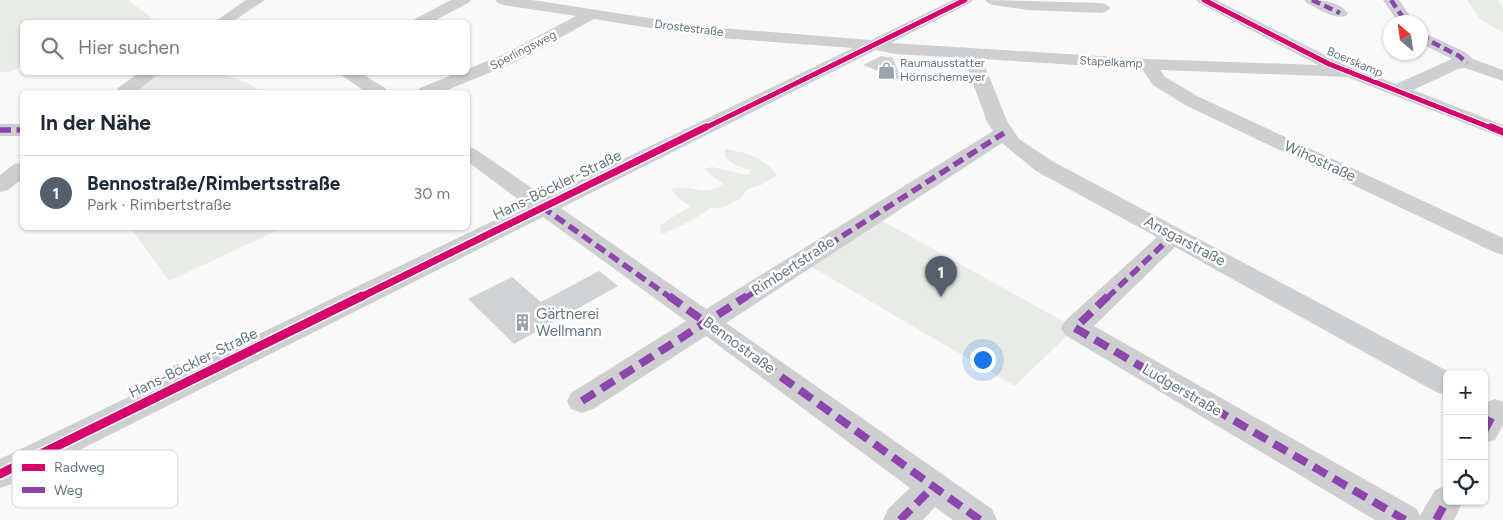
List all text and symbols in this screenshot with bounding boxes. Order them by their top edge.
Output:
north arrow [1383,15,1428,60]
street label: Drostestraße [654,17,725,39]
search box [20,20,470,75]
street label: Sperlingsweg [487,27,559,73]
icon: search [38,34,66,62]
text: Hier suchen [78,36,179,59]
street label: Boerskamp [1325,44,1385,80]
street label: Stapelkamp [1079,53,1143,71]
place label: Raumausstatter Hörnschemeyer [900,56,985,84]
shop icon: Raumausstatter Hörnschemeyer [876,60,896,80]
text: In der Nähe [40,110,151,135]
street label: Wihostraße [1281,137,1359,185]
street label: Hans-Böckler-Straße [490,146,624,224]
text: Bennostraße/Rimbertsstraße [87,172,340,195]
text: 1 [53,184,59,203]
text: 30 m [413,184,450,203]
text: Park · Rimbertstraße [87,195,231,214]
street label: Ansgarstraße [1141,212,1229,270]
street label: Rimbertstraße [748,232,838,300]
pin: 1 [925,256,957,297]
place label: Gärtnerei Wellmann [536,305,602,340]
building icon: Gärtnerei Wellmann [512,313,532,333]
street label: Bennostraße [699,313,779,377]
street label: Hans-Böckler-Straße [126,324,260,402]
your location [970,347,996,373]
street label: Ludgerstraße [1139,360,1225,420]
map controls [1443,370,1488,505]
button: + [1443,370,1488,415]
button: − [1443,415,1488,460]
legend [12,450,178,508]
text: Radweg [54,459,105,476]
button: locate [1443,460,1488,505]
text: Weg [54,482,83,499]

